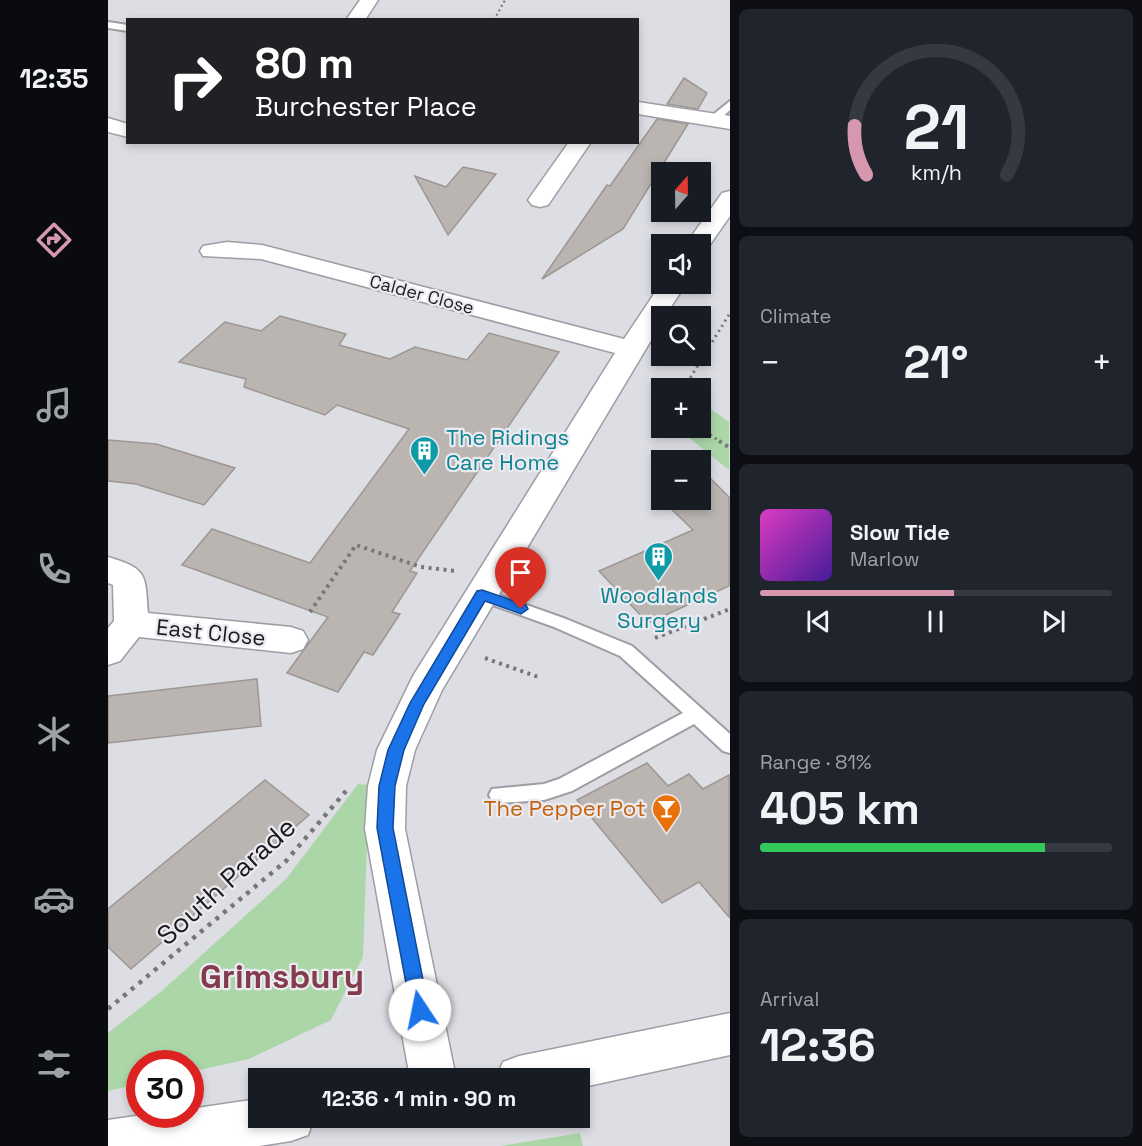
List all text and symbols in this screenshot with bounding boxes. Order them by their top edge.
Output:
text: 80 m [255,37,354,90]
icon: right [156,42,234,120]
text: 12:35 [20,61,88,96]
text: 21 [903,88,969,167]
text: Burchester Place [255,89,477,124]
text: km/h [910,160,962,187]
north arrow [651,162,711,222]
map controls [651,162,711,510]
icon: directions [33,219,75,261]
button: sound [651,234,711,294]
street label: Calder Close [367,269,477,319]
text: Climate [760,303,831,329]
button: search [651,306,711,366]
text: 21° [904,334,968,391]
text: − [760,342,780,384]
text: + [1092,342,1112,384]
button: + [651,378,711,438]
icon: music [33,384,75,426]
place label: The Ridings Care Home [446,423,569,476]
building icon: The Ridings Care Home [409,434,441,476]
button: − [651,450,711,510]
text: Slow Tide [850,518,950,546]
building icon: Woodlands Surgery [643,540,675,582]
text: Marlow [850,546,919,572]
pin [495,547,546,609]
icon: phone [33,548,75,590]
icon: arrive [504,556,537,589]
place label: Woodlands Surgery [600,581,718,634]
icon: previous [802,605,835,638]
icon: pause [919,605,952,638]
icon: next [1037,605,1070,638]
street label: East Close [155,612,267,652]
icon: climate [33,713,75,755]
text: Range · 81% [760,749,871,775]
text: 405 km [760,780,920,837]
bar icon: The Pepper Pot [651,792,683,834]
place label: The Pepper Pot [484,794,646,822]
street label: South Parade [149,809,303,953]
icon: car [33,878,75,920]
district label: Grimsbury [200,956,364,998]
position arrow [388,978,452,1042]
text: Arrival [760,986,819,1012]
text: 12:36 [760,1017,876,1074]
icon: filters [33,1043,75,1085]
speed limit sign: 30 [126,1050,204,1128]
text: 12:36 · 1 min · 90 m [322,1084,516,1112]

